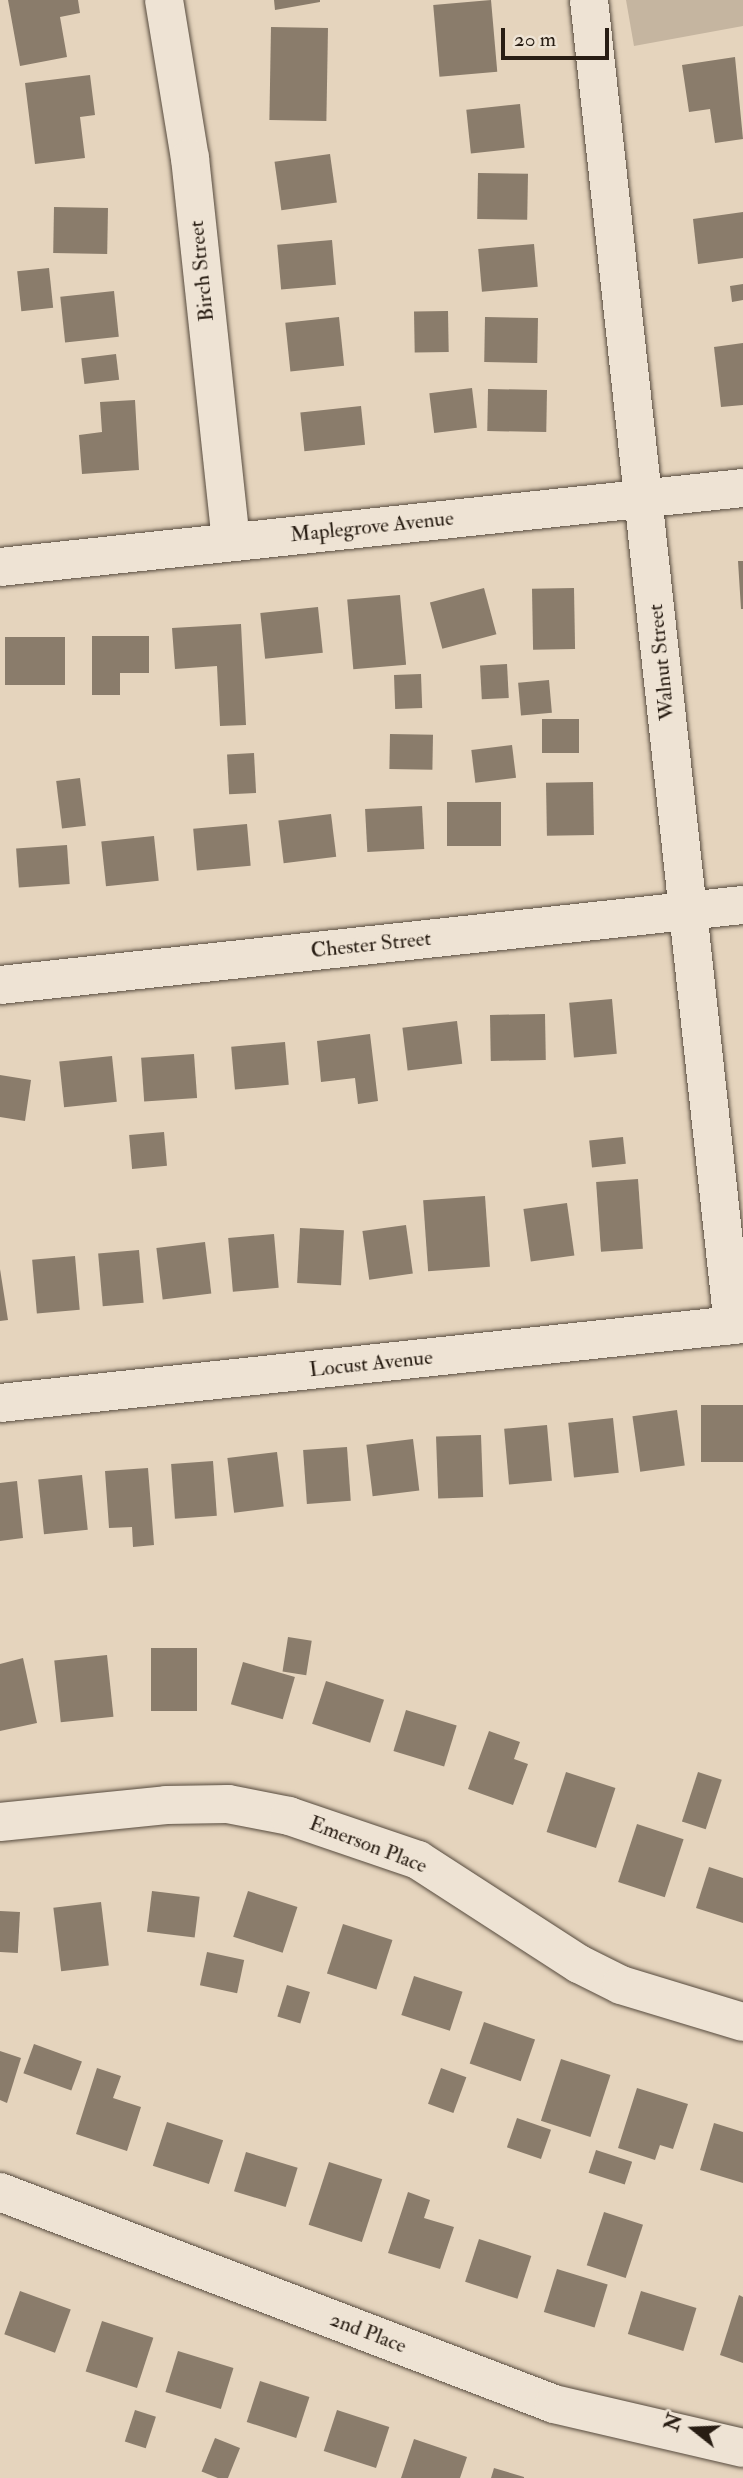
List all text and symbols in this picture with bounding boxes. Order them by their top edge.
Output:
scale bar [505,14,614,58]
text: 20 m [514,26,556,53]
street label: Birch Street [184,219,220,323]
street label: Maplegrove Avenue [289,506,455,548]
street label: Walnut Street [643,603,681,721]
street label: Chester Street [310,926,432,964]
street label: Locust Avenue [308,1345,434,1383]
street label: Emerson Place [306,1811,430,1879]
street label: 2nd Place [326,2307,410,2359]
north arrow [659,2394,729,2464]
text: N [660,2411,688,2434]

